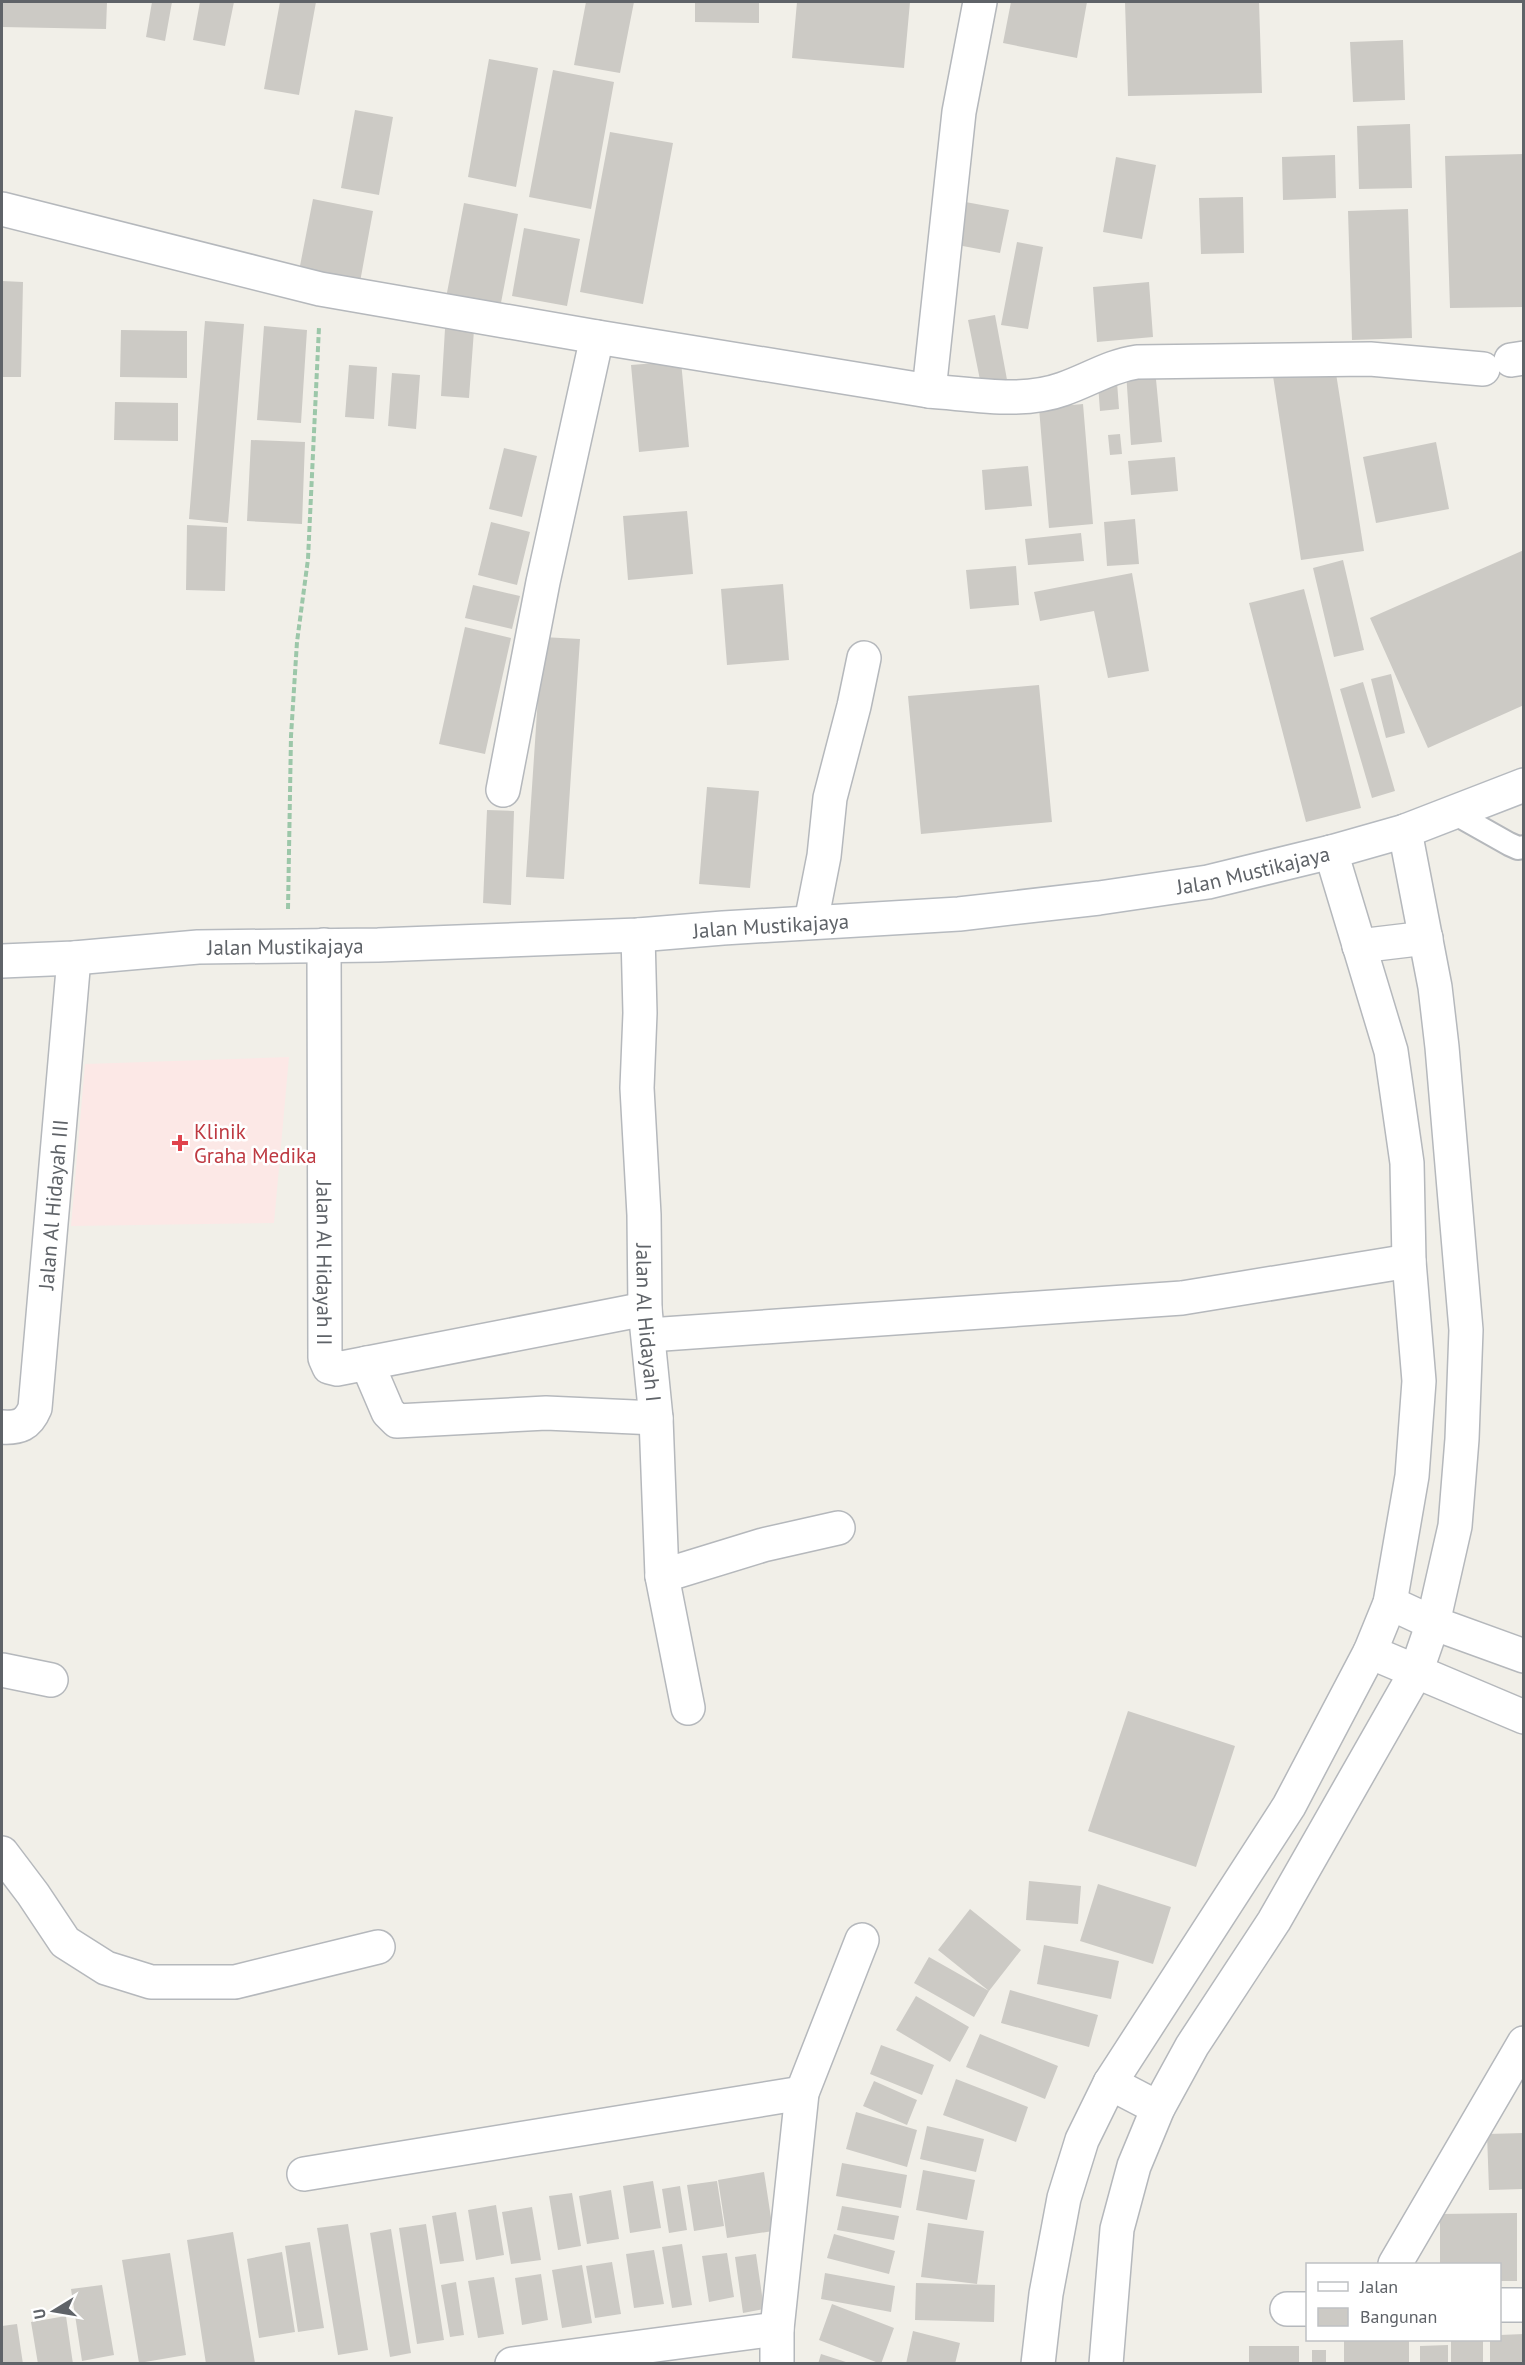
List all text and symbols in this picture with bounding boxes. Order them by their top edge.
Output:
street label: Jalan Mustikajaya [1174,839,1332,900]
street label: Jalan Mustikajaya [691,907,850,944]
street label: Jalan Mustikajaya [206,932,364,960]
street label: Jalan Al Hidayah III [32,1118,73,1292]
place label: Klinik Graha Medika [194,1118,317,1169]
marker: Klinik Graha Medika [171,1134,189,1152]
street label: Jalan Al Hidayah II [311,1180,338,1345]
street label: Jalan Al Hidayah I [631,1242,668,1403]
legend [1306,2263,1501,2341]
text: Jalan [1359,2275,1398,2298]
north arrow [24,2281,84,2341]
text: Bangunan [1360,2305,1437,2328]
text: U [29,2307,50,2321]

